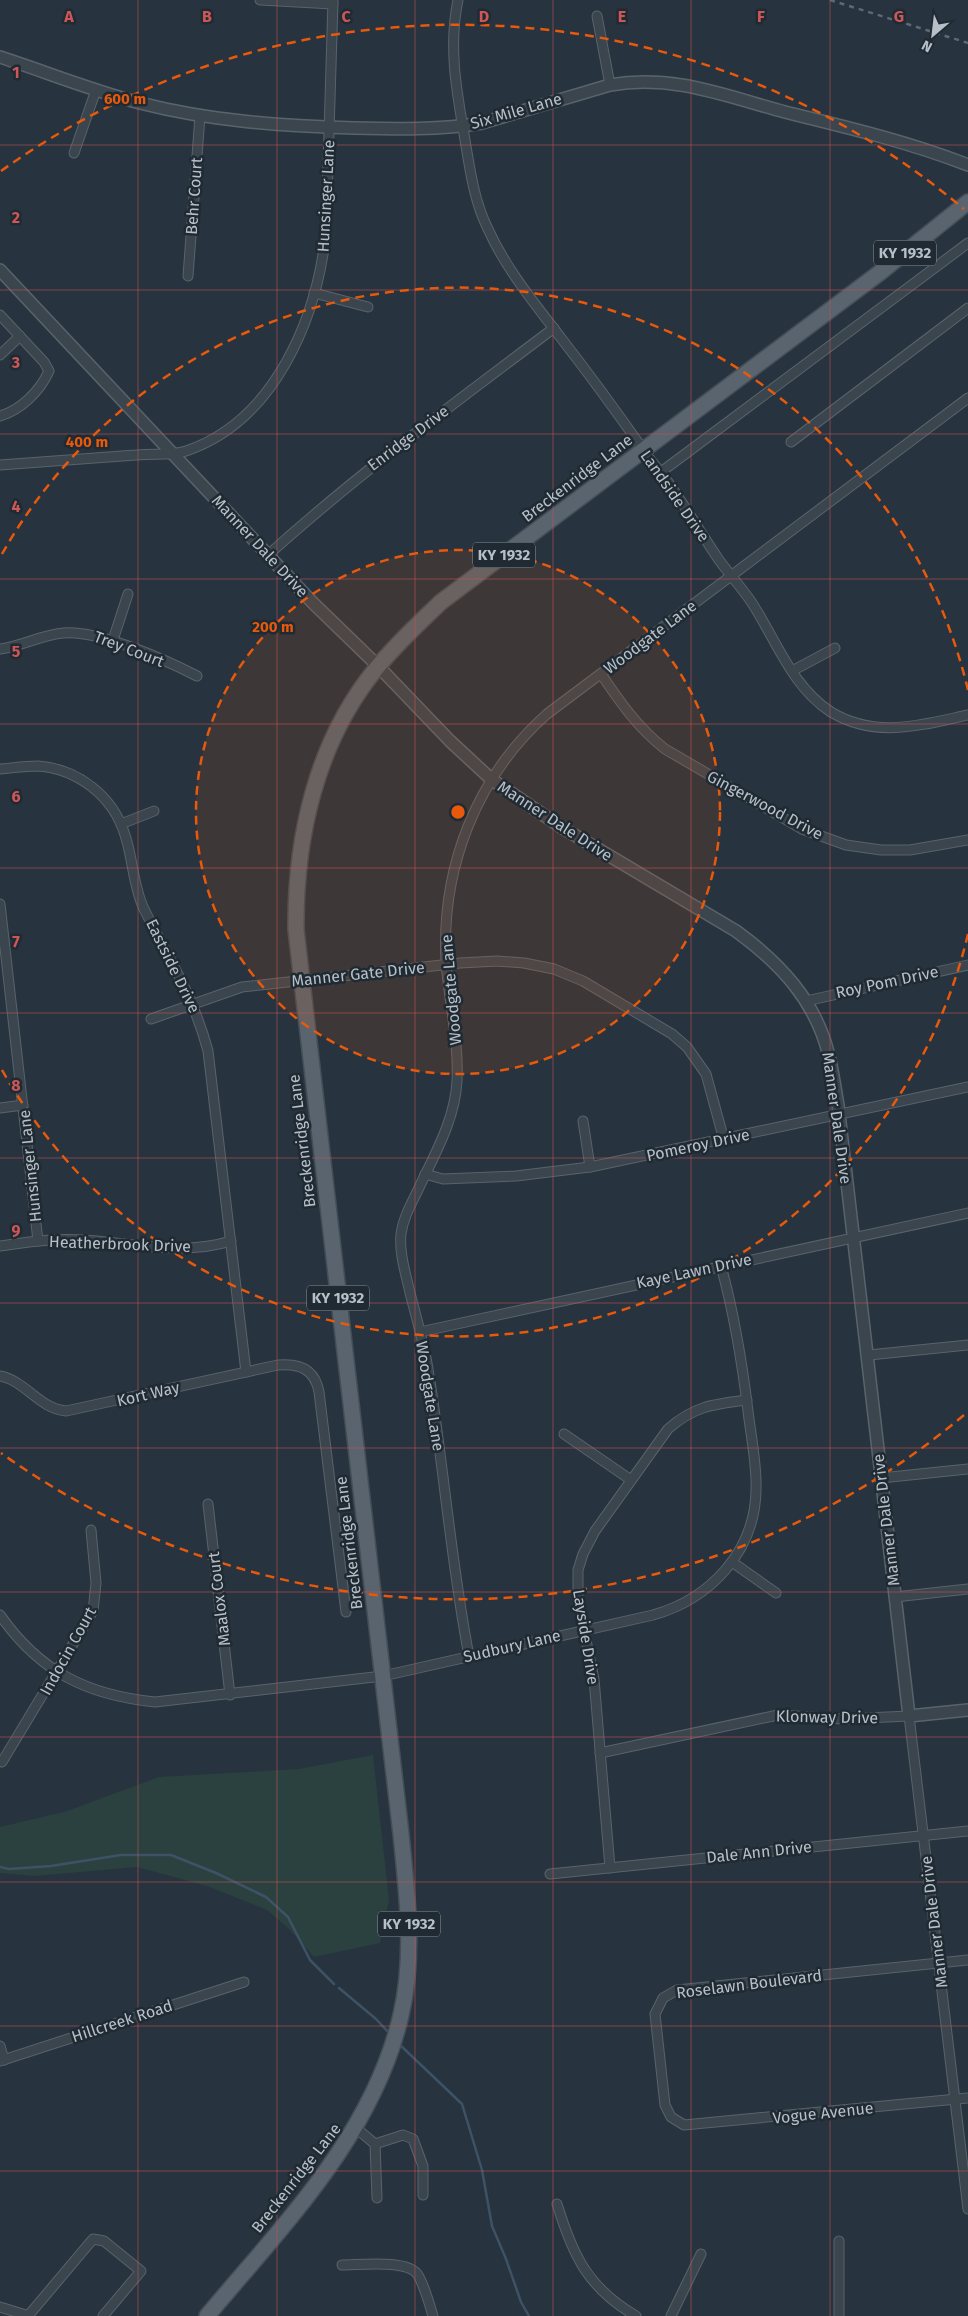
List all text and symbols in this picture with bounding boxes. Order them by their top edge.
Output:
text: A [63,7,74,26]
text: B [202,7,212,26]
text: C [341,7,351,26]
text: D [479,7,489,26]
text: E [618,7,626,26]
text: F [757,7,765,26]
text: G [894,7,904,26]
north arrow [908,10,958,60]
text: N [919,36,935,56]
text: 1 [12,63,20,82]
street label: Six Mile Lane [468,89,564,133]
text: 600 m [104,90,146,108]
street label: Hunsinger Lane [314,139,338,253]
street label: Behr Court [182,156,206,235]
text: 2 [12,208,20,227]
road number: KY 1932 [874,240,936,266]
text: 3 [11,353,20,372]
street label: Enridge Drive [364,401,452,475]
street label: Breckenridge Lane [518,430,636,526]
text: 400 m [66,433,108,451]
street label: Landside Drive [636,447,714,545]
street label: Manner Dale Drive [208,491,312,601]
text: 4 [11,497,21,516]
road number: KY 1932 [473,542,535,568]
street label: Woodgate Lane [600,596,700,678]
text: 200 m [252,618,294,636]
street label: Trey Court [91,627,167,671]
text: 5 [12,642,21,661]
street label: Gingerwood Drive [704,766,826,844]
street label: Manner Dale Drive [494,777,616,865]
text: 6 [11,787,21,806]
centre of rings [449,803,467,821]
street label: Eastside Drive [142,916,204,1016]
text: 7 [12,932,20,951]
street label: Woodgate Lane [437,934,465,1046]
street label: Manner Gate Drive [290,958,426,990]
street label: Roy Pom Drive [834,962,940,1002]
street label: Manner Dale Drive [818,1051,856,1185]
street label: Breckenridge Lane [284,1073,320,1209]
text: 8 [11,1076,21,1095]
street label: Hunsinger Lane [15,1109,45,1223]
street label: Pomeroy Drive [645,1125,751,1165]
text: 9 [12,1221,21,1240]
street label: Heatherbrook Drive [49,1232,191,1256]
street label: Kaye Lawn Drive [635,1249,753,1293]
road number: KY 1932 [307,1286,369,1310]
street label: Woodgate Lane [412,1340,448,1452]
street label: Kort Way [115,1378,181,1410]
street label: Manner Dale Drive [868,1453,904,1587]
street label: Breckenridge Lane [331,1475,367,1611]
street label: Maalox Court [204,1551,234,1647]
street label: Layside Drive [569,1588,603,1686]
street label: Indocin Court [36,1603,100,1698]
street label: Sudbury Lane [461,1626,563,1666]
street label: Klonway Drive [776,1707,878,1727]
street label: Dale Ann Drive [705,1837,813,1867]
street label: Manner Dale Drive [916,1855,952,1989]
road number: KY 1932 [378,1912,440,1936]
street label: Roselawn Boulevard [675,1966,823,2002]
street label: Hillcreek Road [69,1996,175,2046]
street label: Vogue Avenue [772,2098,874,2128]
street label: Breckenridge Lane [247,2119,345,2237]

